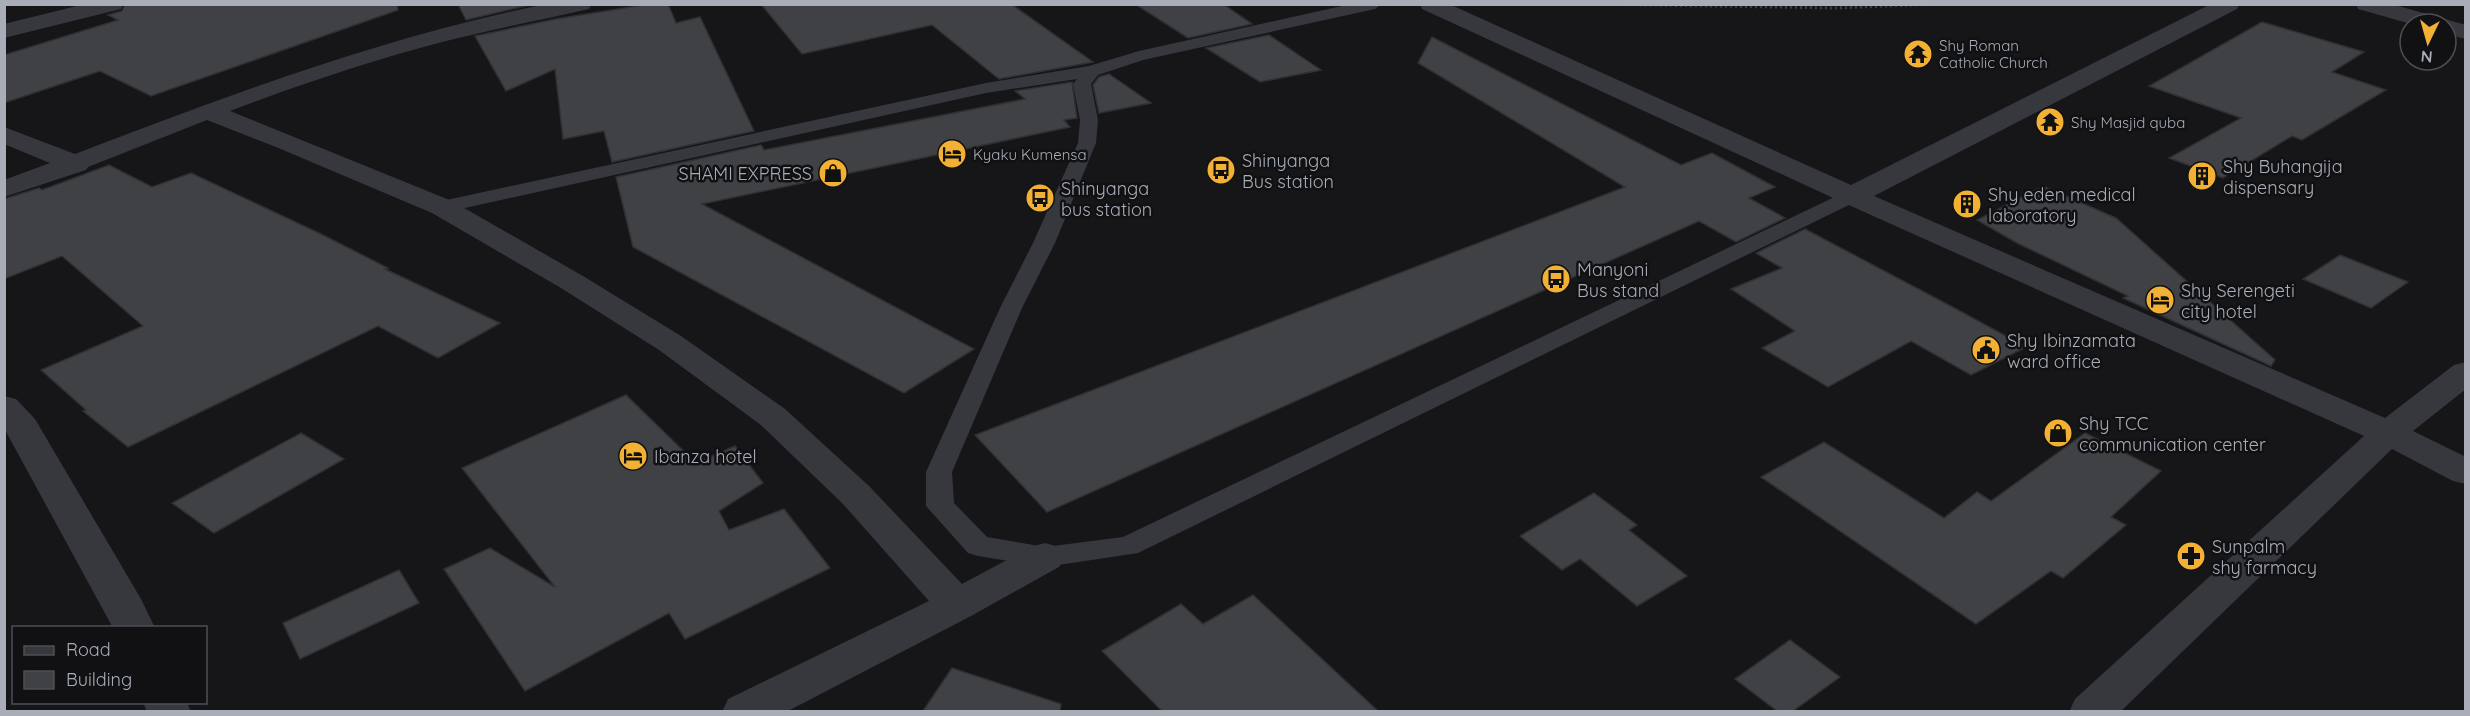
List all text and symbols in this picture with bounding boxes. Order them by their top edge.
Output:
north arrow [2398,12,2458,72]
place label: Shy Roman Catholic Church [1939,36,2048,72]
temple icon: Shy Roman Catholic Church [1902,38,1934,70]
text: N [2420,46,2433,67]
temple icon: Shy Masjid quba [2034,106,2066,138]
place label: Shy Masjid quba [2071,113,2185,132]
hotel icon: Kyaku Kumensa [936,138,968,170]
place label: Kyaku Kumensa [973,145,1087,164]
place label: Shinyanga Bus station [1242,149,1334,193]
bus stop icon: Shinyanga Bus station [1205,154,1237,186]
place label: Shy Buhangija dispensary [2223,155,2343,199]
shop icon: SHAMI EXPRESS [817,157,849,189]
building icon: Shy Buhangija dispensary [2186,160,2218,192]
place label: SHAMI EXPRESS [679,162,812,185]
place label: Shinyanga bus station [1061,177,1152,221]
bus stop icon: Shinyanga bus station [1024,182,1056,214]
place label: Shy eden medical laboratory [1988,183,2136,227]
building icon: Shy eden medical laboratory [1951,188,1983,220]
place label: Manyoni Bus stand [1577,258,1659,302]
bus stop icon: Manyoni Bus stand [1540,263,1572,295]
place label: Shy Serengeti city hotel [2181,279,2295,323]
hotel icon: Shy Serengeti city hotel [2144,284,2176,316]
place label: Shy Ibinzamata ward office [2007,329,2136,373]
public building icon: Shy Ibinzamata ward office [1970,334,2002,366]
place label: Shy TCC communication center [2079,412,2266,456]
shop icon: Shy TCC communication center [2042,417,2074,449]
hotel icon: Ibanza hotel [617,440,649,472]
place label: Ibanza hotel [654,445,757,468]
place label: Sunpalm shy farmacy [2212,535,2317,579]
pharmacy icon: Sunpalm shy farmacy [2175,540,2207,572]
legend [12,626,207,704]
text: Road [66,638,111,661]
text: Building [66,668,132,691]

